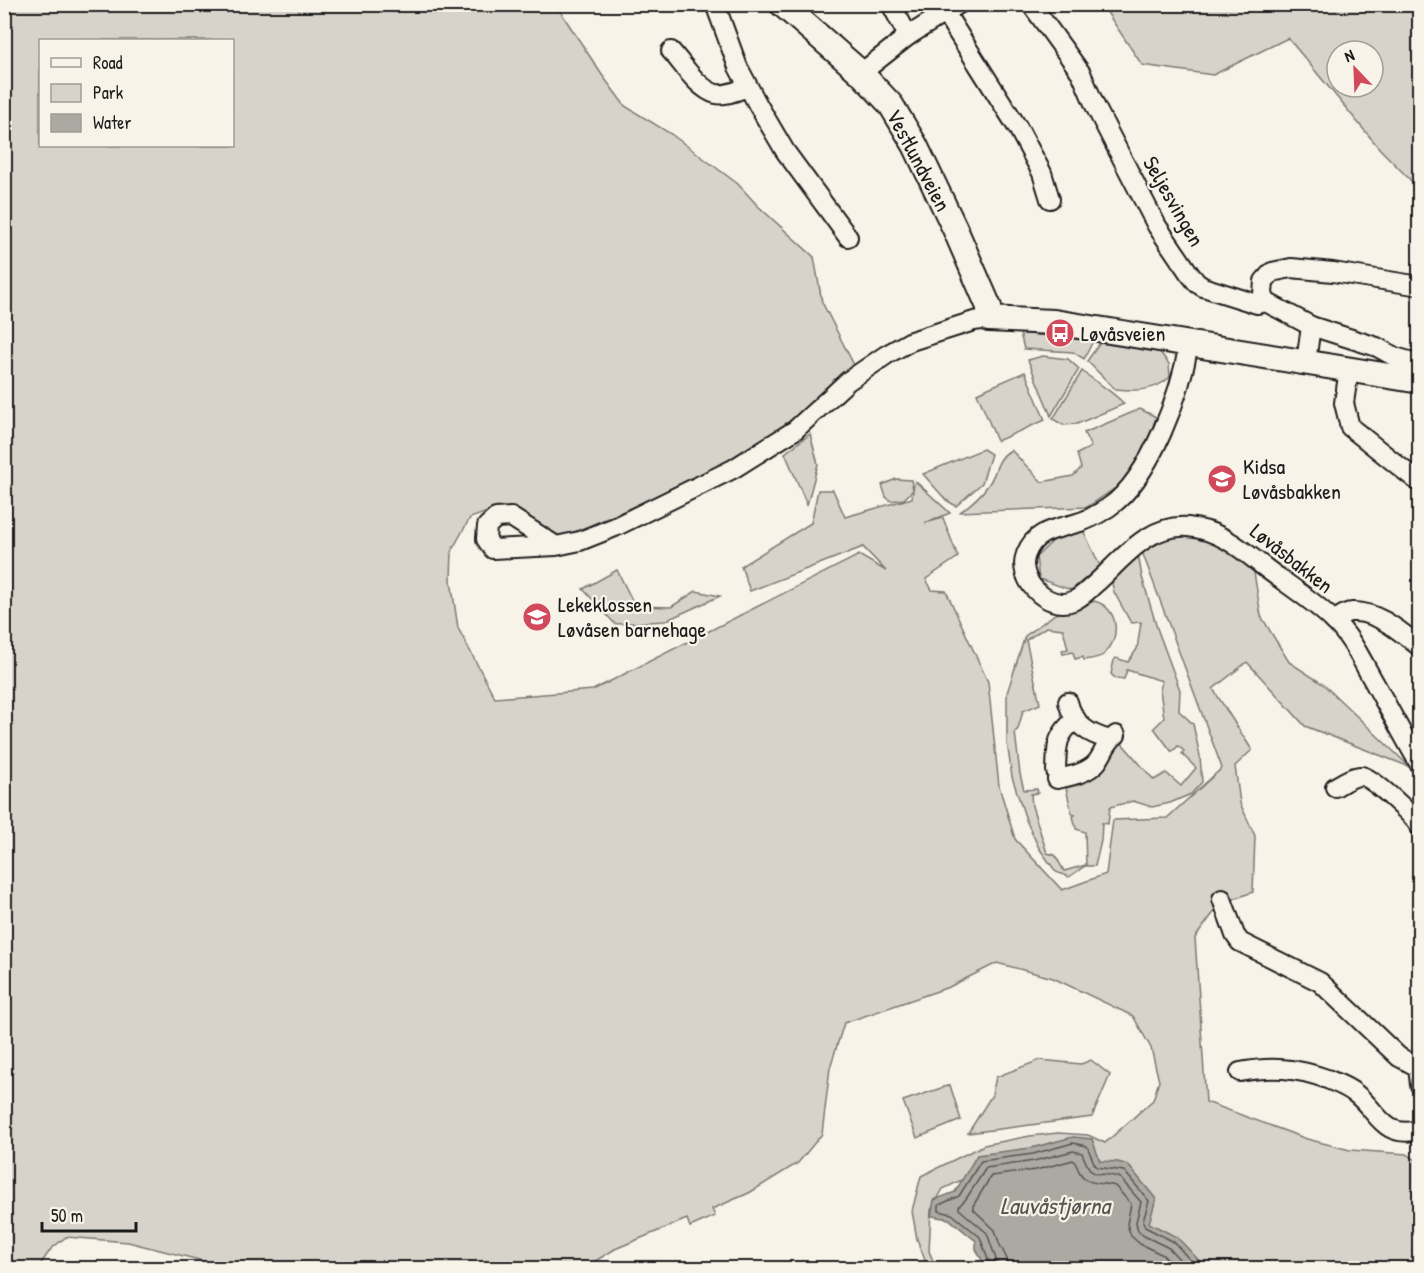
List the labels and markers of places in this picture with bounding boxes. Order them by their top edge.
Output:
bus stop icon: Løvåsveien [1044,317,1076,349]
place label: Løvåsveien [1081,318,1166,348]
place label: Kidsa Løvåsbakken [1243,451,1341,506]
school or university icon: Kidsa Løvåsbakken [1206,463,1238,495]
place label: Lekeklossen Løvåsen barnehage [558,589,707,644]
school or university icon: Lekeklossen Løvåsen barnehage [521,601,553,633]

